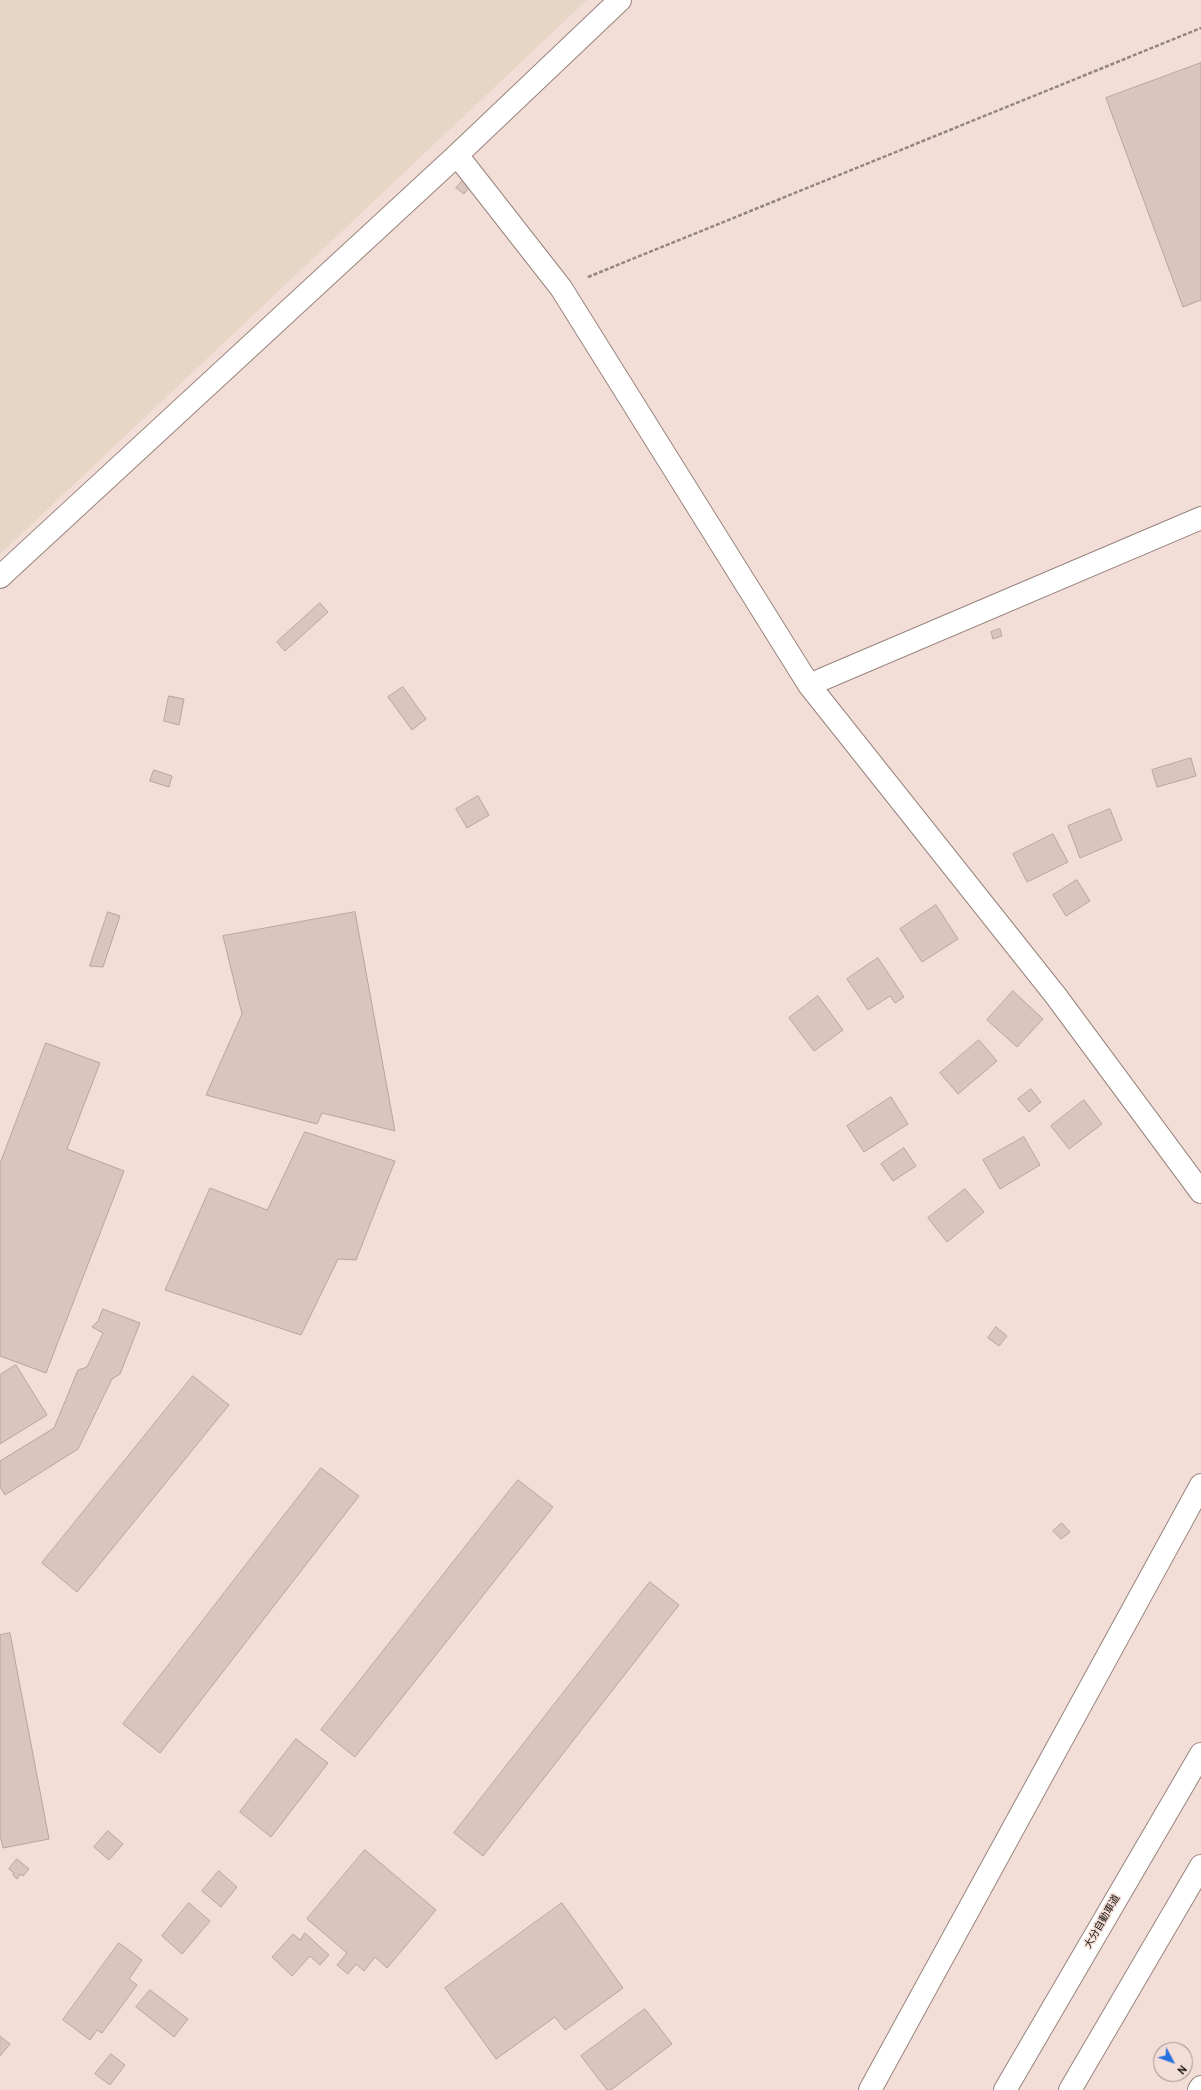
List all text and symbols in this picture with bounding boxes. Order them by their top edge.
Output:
street label: 大分自動車道 [1083,1893,1123,1951]
north arrow [1153,2042,1193,2082]
text: N [1173,2062,1189,2077]

